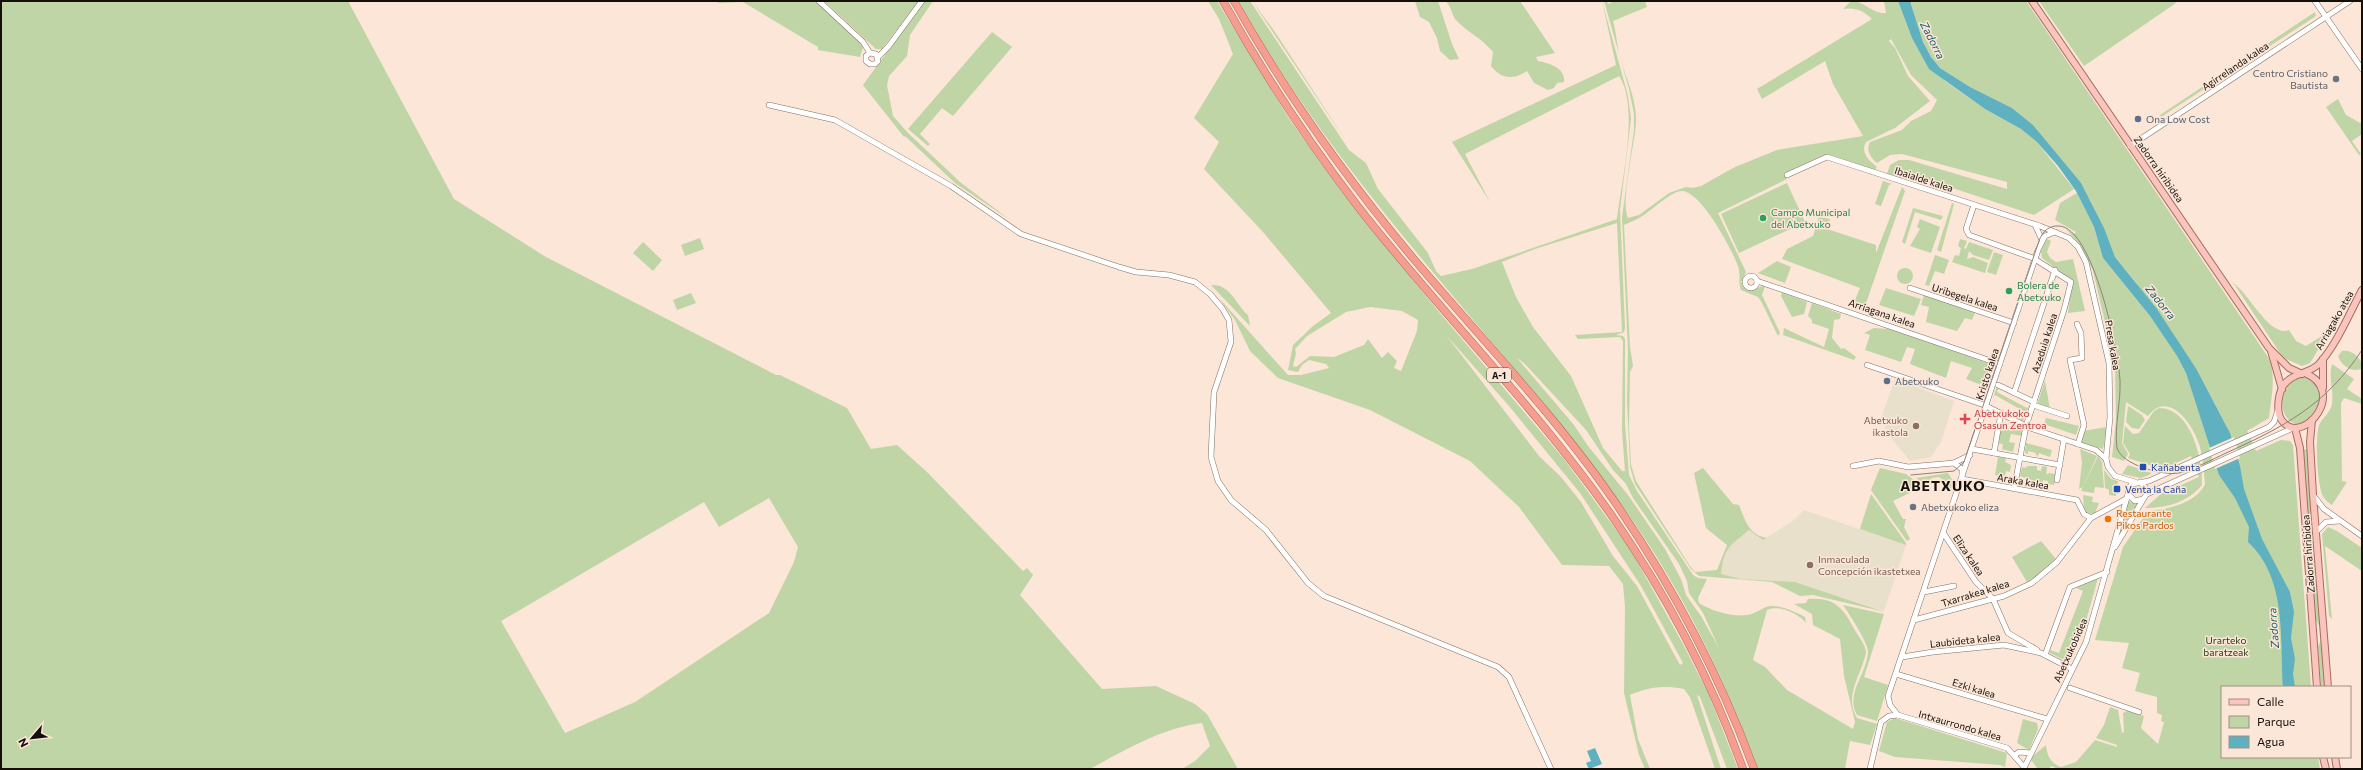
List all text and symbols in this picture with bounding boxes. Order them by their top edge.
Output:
water label: Zadorra [1918,18,1948,61]
street label: Agirrelanda kalea [2199,39,2271,93]
place label: Centro Cristiano Bautista [2253,67,2328,91]
marker: Centro Cristiano Bautista [2331,74,2341,84]
place label: Ona Low Cost [2146,113,2210,125]
marker: Ona Low Cost [2133,114,2143,124]
street label: Zadorra hiribidea [2132,133,2186,205]
street label: Ibaialde kalea [1893,164,1955,194]
place label: Campo Municipal del Abetxuko [1771,206,1850,230]
marker: Campo Municipal del Abetxuko [1758,213,1768,223]
place label: Bolera de Abetxuko [2017,279,2061,303]
street label: Uribegela kalea [1930,281,2000,313]
water label: Zadorra [2143,281,2179,322]
marker: Bolera de Abetxuko [2004,286,2014,296]
street label: Arriagako atea [2312,288,2356,352]
street label: Arriagana kalea [1847,296,1917,330]
street label: Azeduia kalea [2029,312,2059,374]
street label: Presa kalea [2103,319,2123,371]
street label: Kristo kalea [1973,347,2001,401]
road number: A-1 [1487,368,1511,382]
place label: Abetxuko [1895,375,1939,387]
marker: Abetxuko [1882,376,1892,386]
place label: Abetxukoko Osasun Zentroa [1974,407,2047,431]
marker: Abetxukoko Osasun Zentroa [1959,413,1971,425]
place label: Abetxuko ikastola [1864,414,1908,438]
marker: Abetxuko ikastola [1911,421,1921,431]
place label: Kañabenta [2151,461,2200,473]
marker: Kañabenta [2138,462,2148,472]
street label: Araka kalea [1996,471,2050,491]
district label: ABETXUKO [1900,477,1986,494]
place label: Venta la Caña [2125,483,2186,495]
marker: Venta la Caña [2112,484,2122,494]
place label: Abetxukoko eliza [1921,501,1999,513]
marker: Abetxukoko eliza [1908,502,1918,512]
place label: Restaurante Pikos Pardos [2116,507,2174,531]
marker: Restaurante Pikos Pardos [2103,514,2113,524]
street label: Zadorra hiribidea [2299,514,2317,594]
street label: Eliza kalea [1951,532,1987,578]
place label: Inmaculada Concepción ikastetxea [1818,553,1921,577]
marker: Inmaculada Concepción ikastetxea [1805,560,1815,570]
street label: Txarrakea kalea [1940,577,2010,609]
water label: Zadorra [2265,607,2281,650]
street label: Abetxukobidea [2050,616,2090,684]
street label: Laubideta kalea [1929,630,2001,650]
park label: Urarteko baratzeak [2203,634,2249,658]
street label: Ezki kalea [1951,676,1997,700]
legend [2221,686,2351,758]
text: Calle [2257,694,2284,708]
street label: Intxaurrondo kalea [1917,707,2003,743]
text: Parque [2257,714,2295,728]
north arrow [12,718,52,758]
text: Agua [2257,734,2285,748]
text: N [15,736,30,750]

